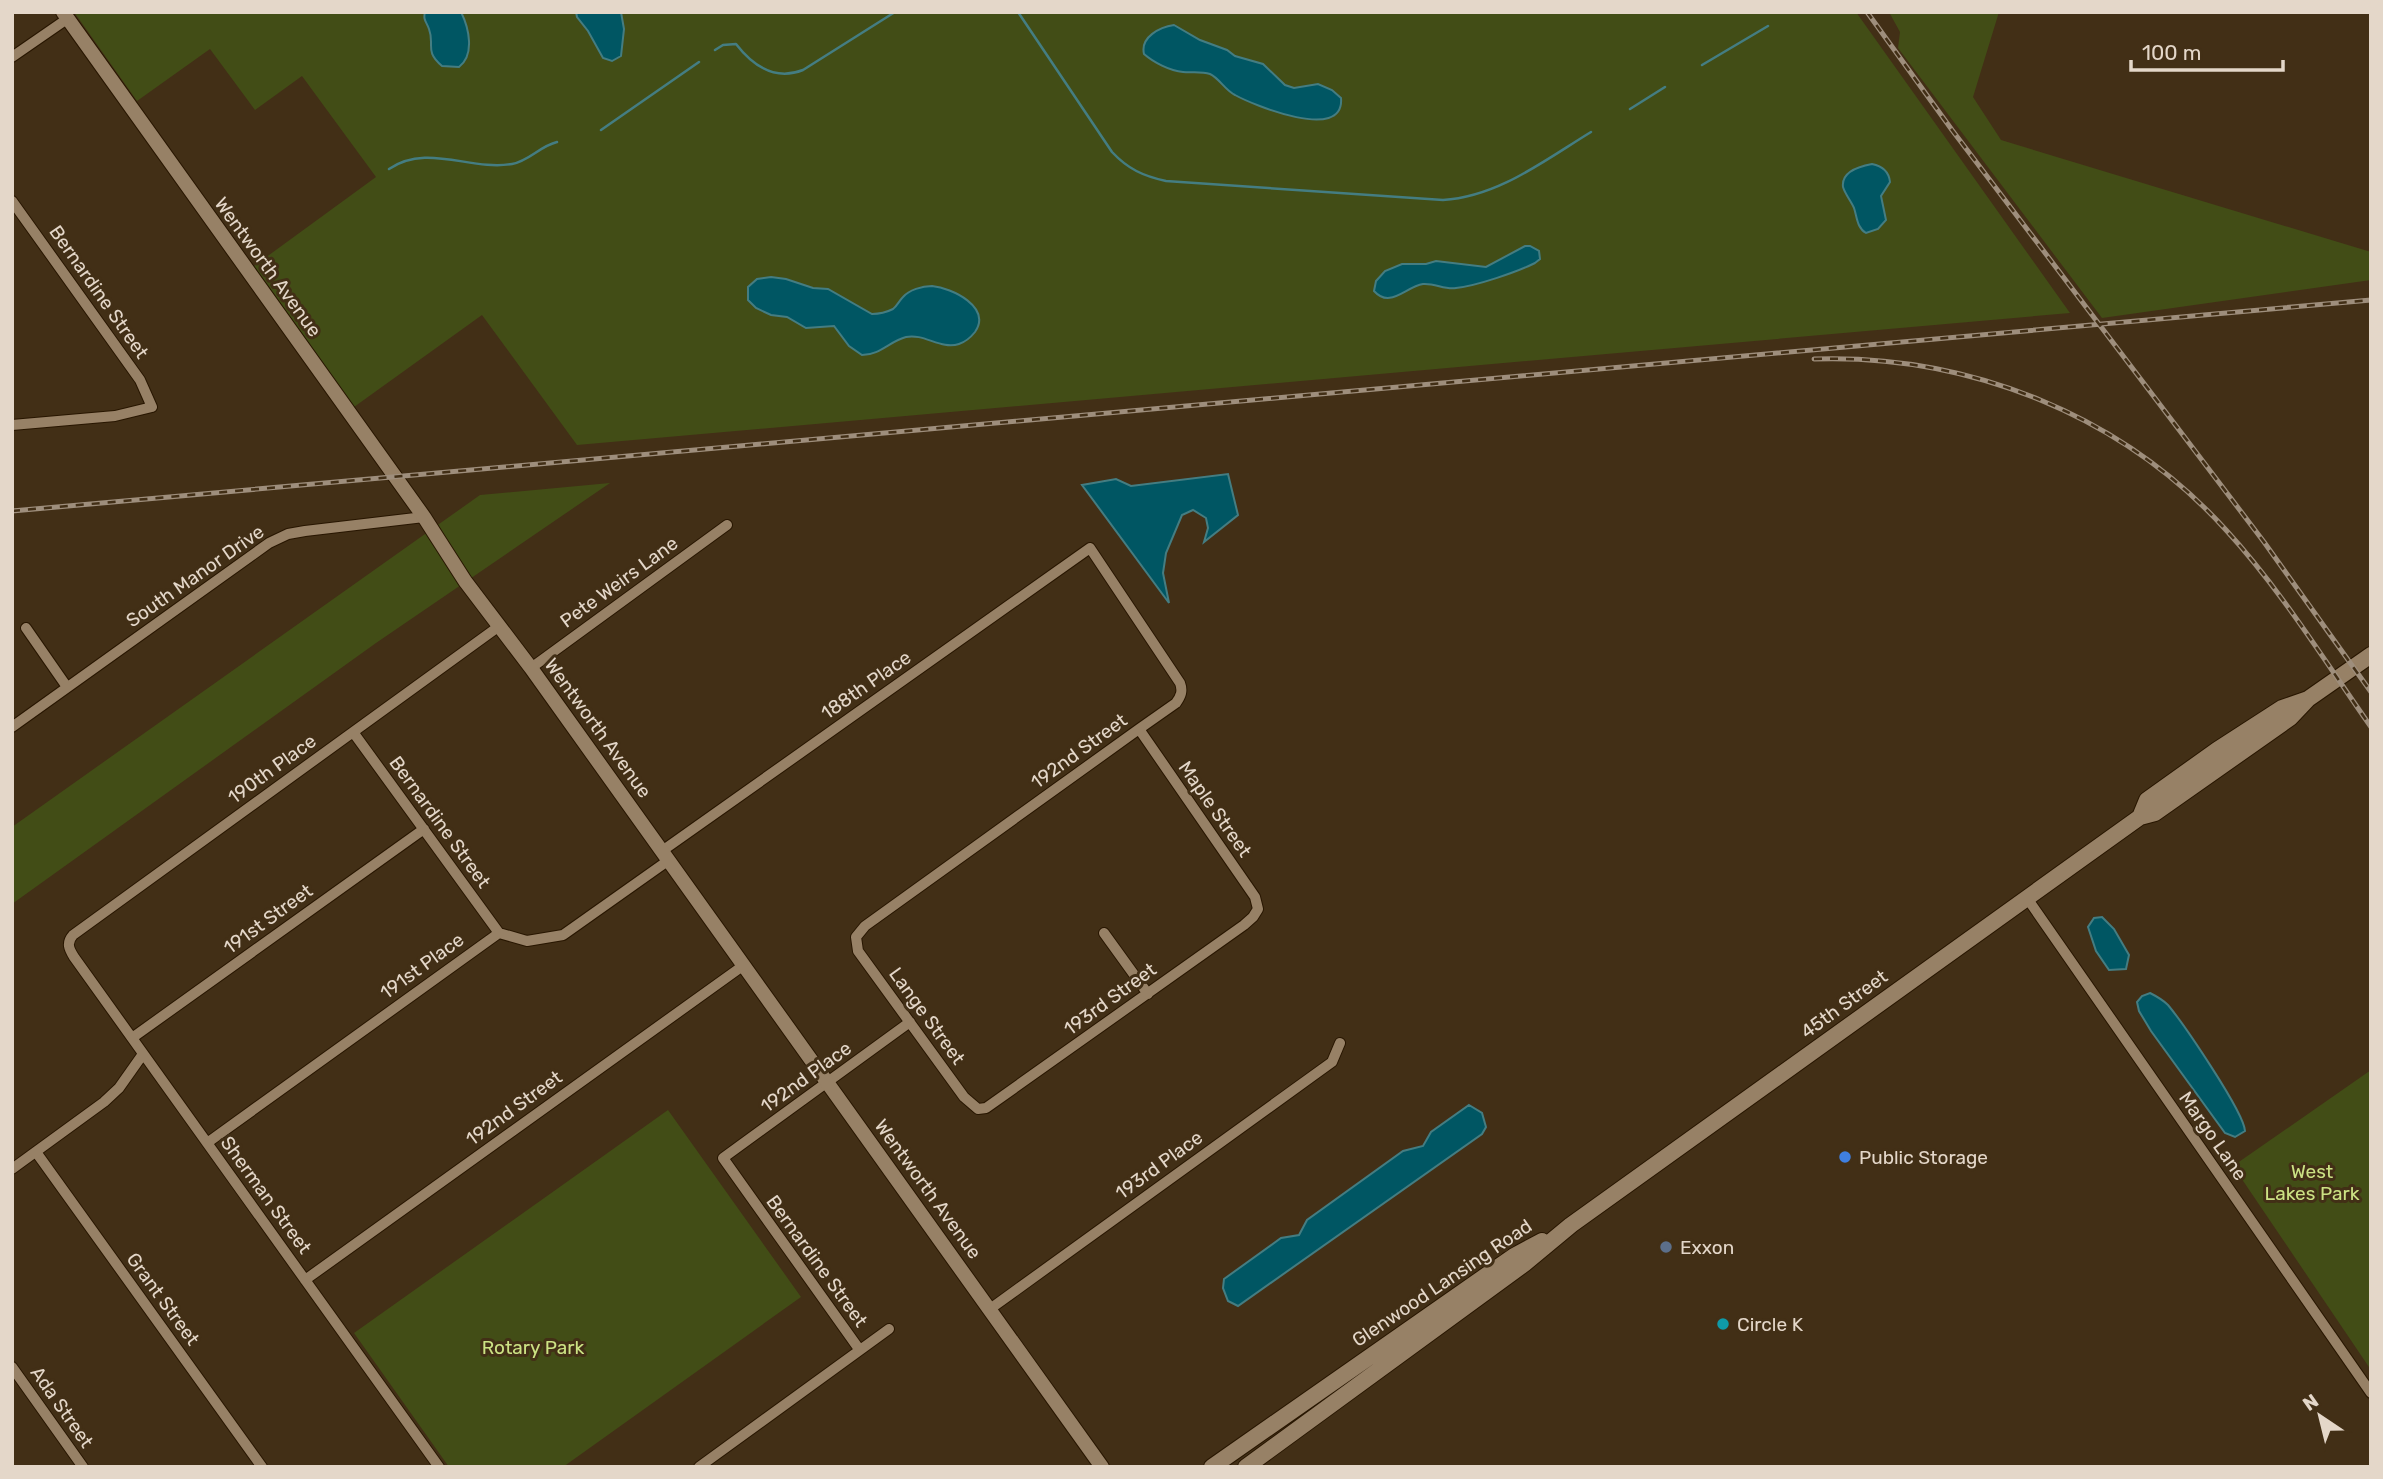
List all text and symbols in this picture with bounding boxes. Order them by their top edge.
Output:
scale bar [2131,28,2283,72]
text: 100 m [2142,40,2201,65]
street label: Wentworth Avenue [210,193,326,341]
street label: Bernardine Street [44,221,154,363]
street label: South Manor Drive [122,520,268,632]
street label: Pete Weirs Lane [556,532,682,632]
street label: 188th Place [817,646,915,724]
street label: Wentworth Avenue [540,654,656,802]
street label: 192nd Street [1027,708,1132,794]
street label: 190th Place [223,729,321,809]
street label: Bernardine Street [384,752,496,893]
street label: Maple Street [1174,757,1257,862]
street label: 191st Street [219,879,317,959]
street label: 191st Place [376,928,468,1004]
street label: 193rd Street [1059,957,1161,1040]
street label: Lange Street [884,963,970,1069]
street label: 45th Street [1796,964,1892,1043]
street label: 192nd Place [756,1036,856,1118]
street label: 192nd Street [462,1065,567,1151]
street label: Margo Lane [2174,1087,2252,1185]
street label: Wentworth Avenue [870,1115,986,1263]
street label: 193rd Place [1111,1126,1207,1204]
street label: Sherman Street [216,1132,317,1259]
place label: Public Storage [1859,1146,1988,1169]
marker: Public Storage [1837,1149,1853,1165]
park label: West Lakes Park [2264,1160,2360,1205]
street label: Bernardine Street [761,1191,873,1332]
street label: Glenwood Lansing Road [1348,1214,1536,1352]
place label: Exxon [1680,1236,1734,1259]
marker: Exxon [1658,1239,1674,1255]
street label: Grant Street [122,1248,205,1350]
place label: Circle K [1737,1313,1804,1336]
marker: Circle K [1715,1316,1731,1332]
park label: Rotary Park [482,1336,584,1359]
street label: Ada Street [26,1362,99,1453]
north arrow [2285,1381,2355,1451]
text: N [2298,1389,2323,1416]

